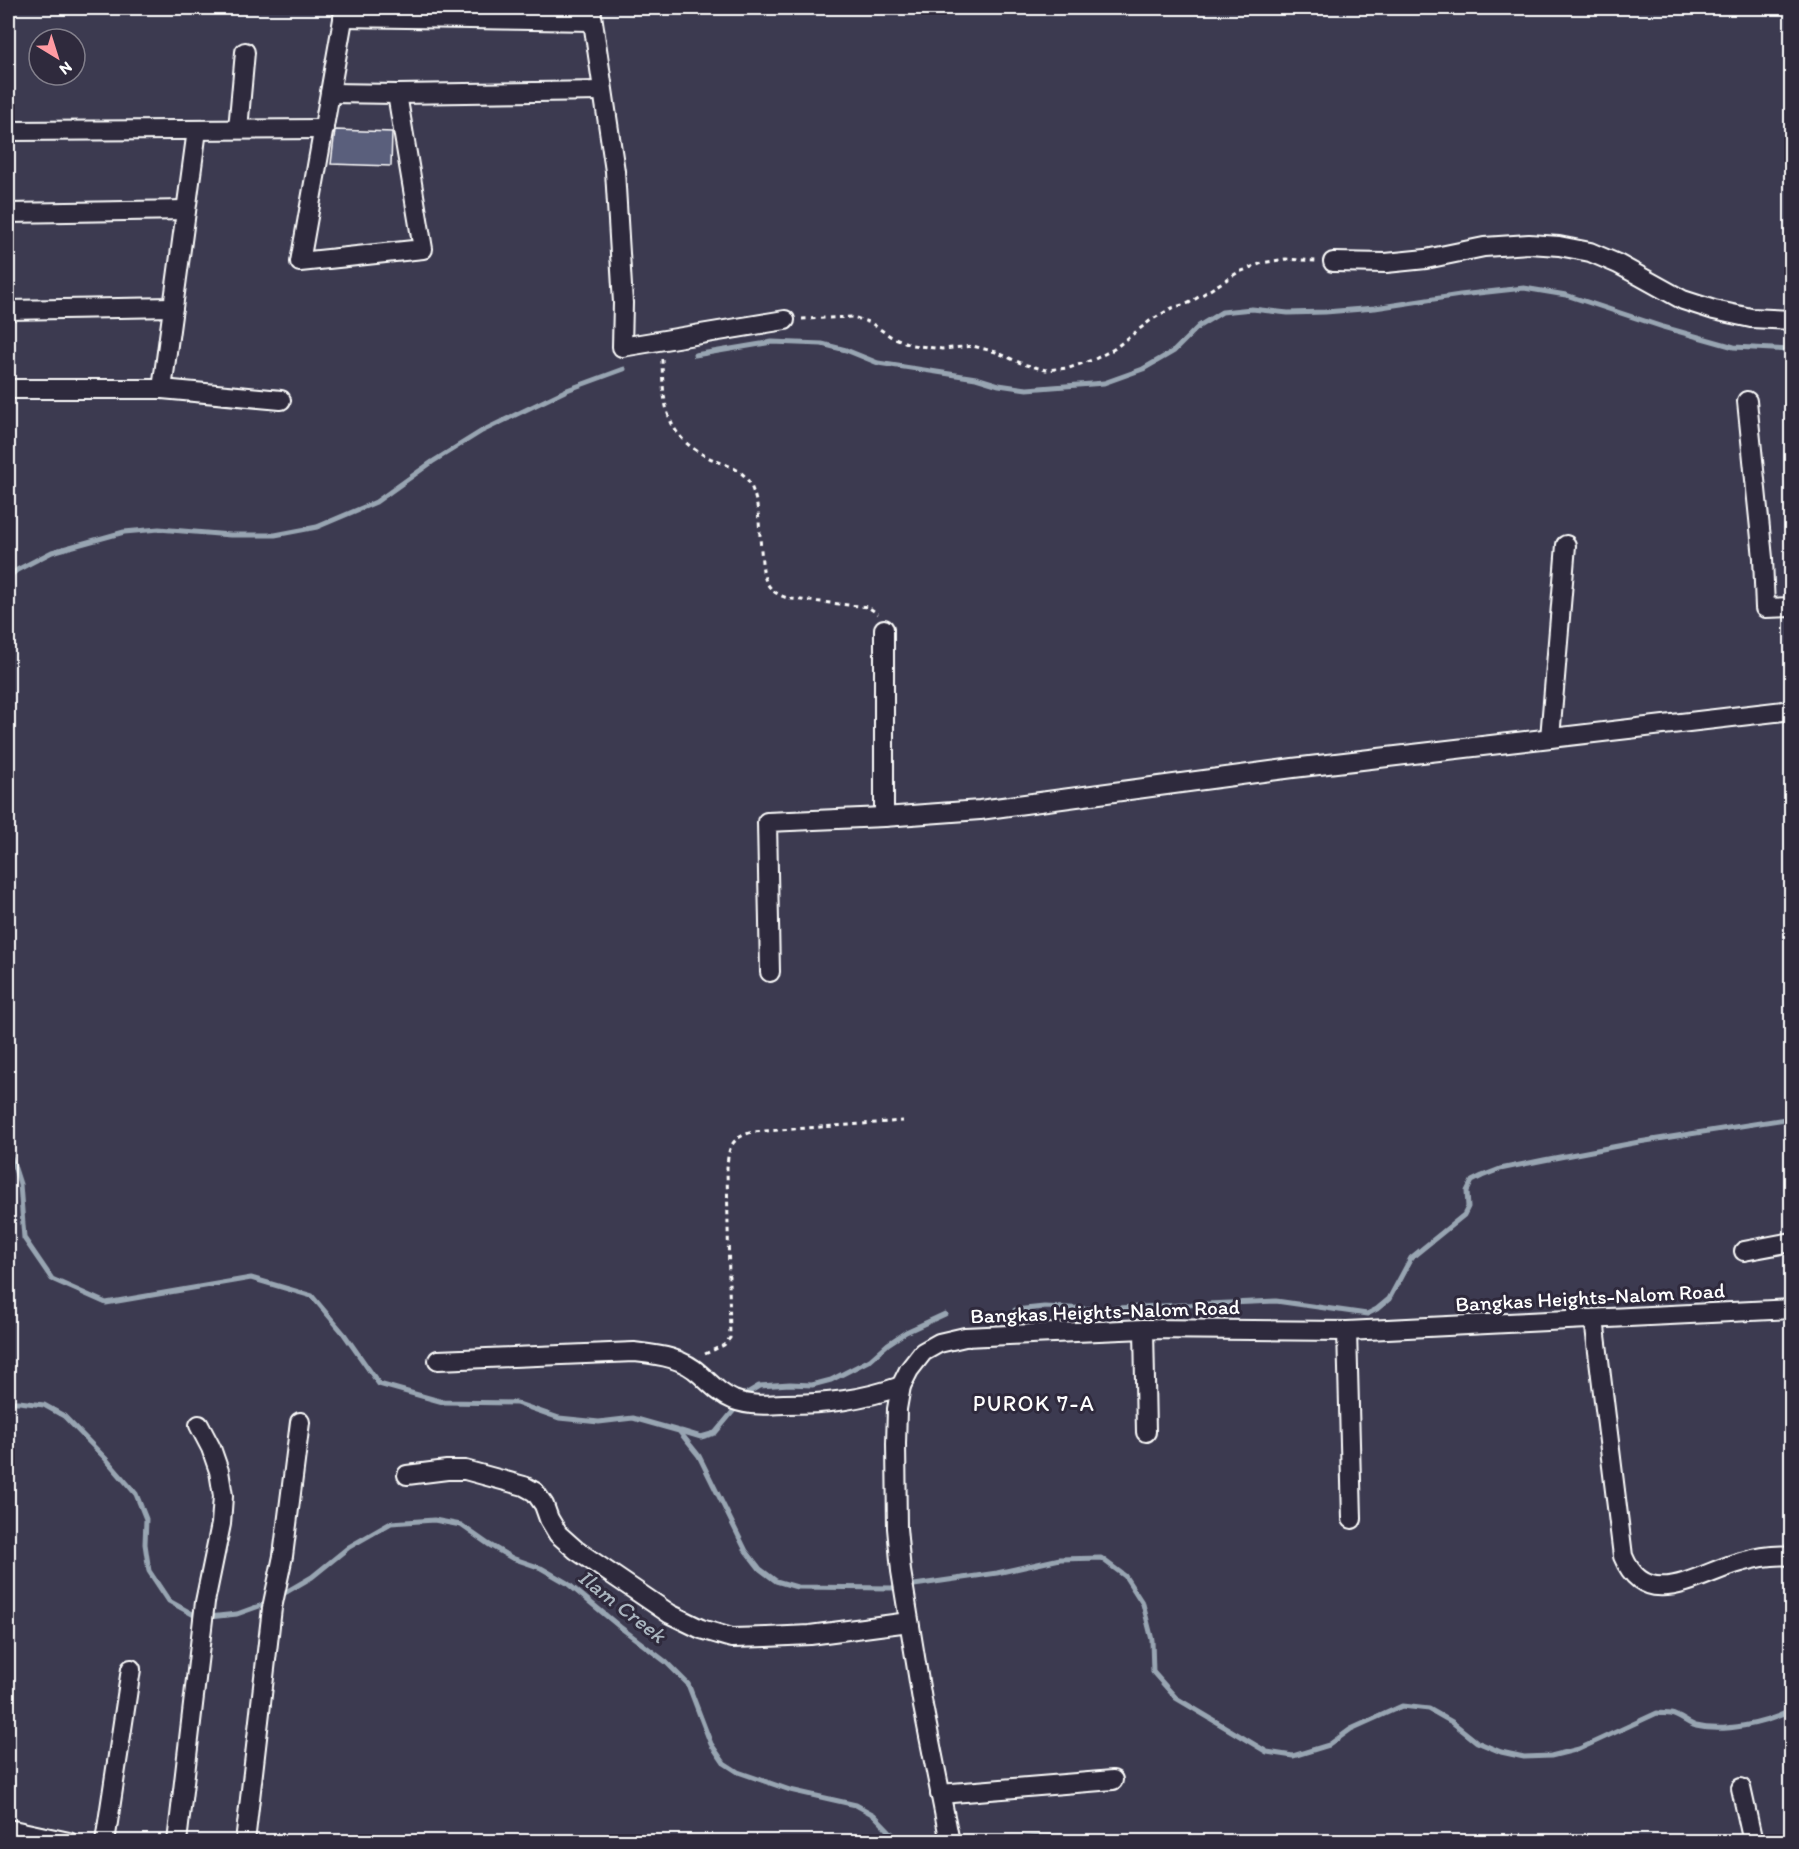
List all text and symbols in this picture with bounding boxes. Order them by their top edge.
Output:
north arrow [27,27,87,87]
text: N [56,58,76,79]
street label: Bangkas Heights-Nalom Road [1455,1277,1725,1317]
street label: Bangkas Heights-Nalom Road [970,1294,1240,1328]
district label: PUROK 7-A [973,1390,1095,1417]
water label: Ilam Creek [573,1563,673,1650]

